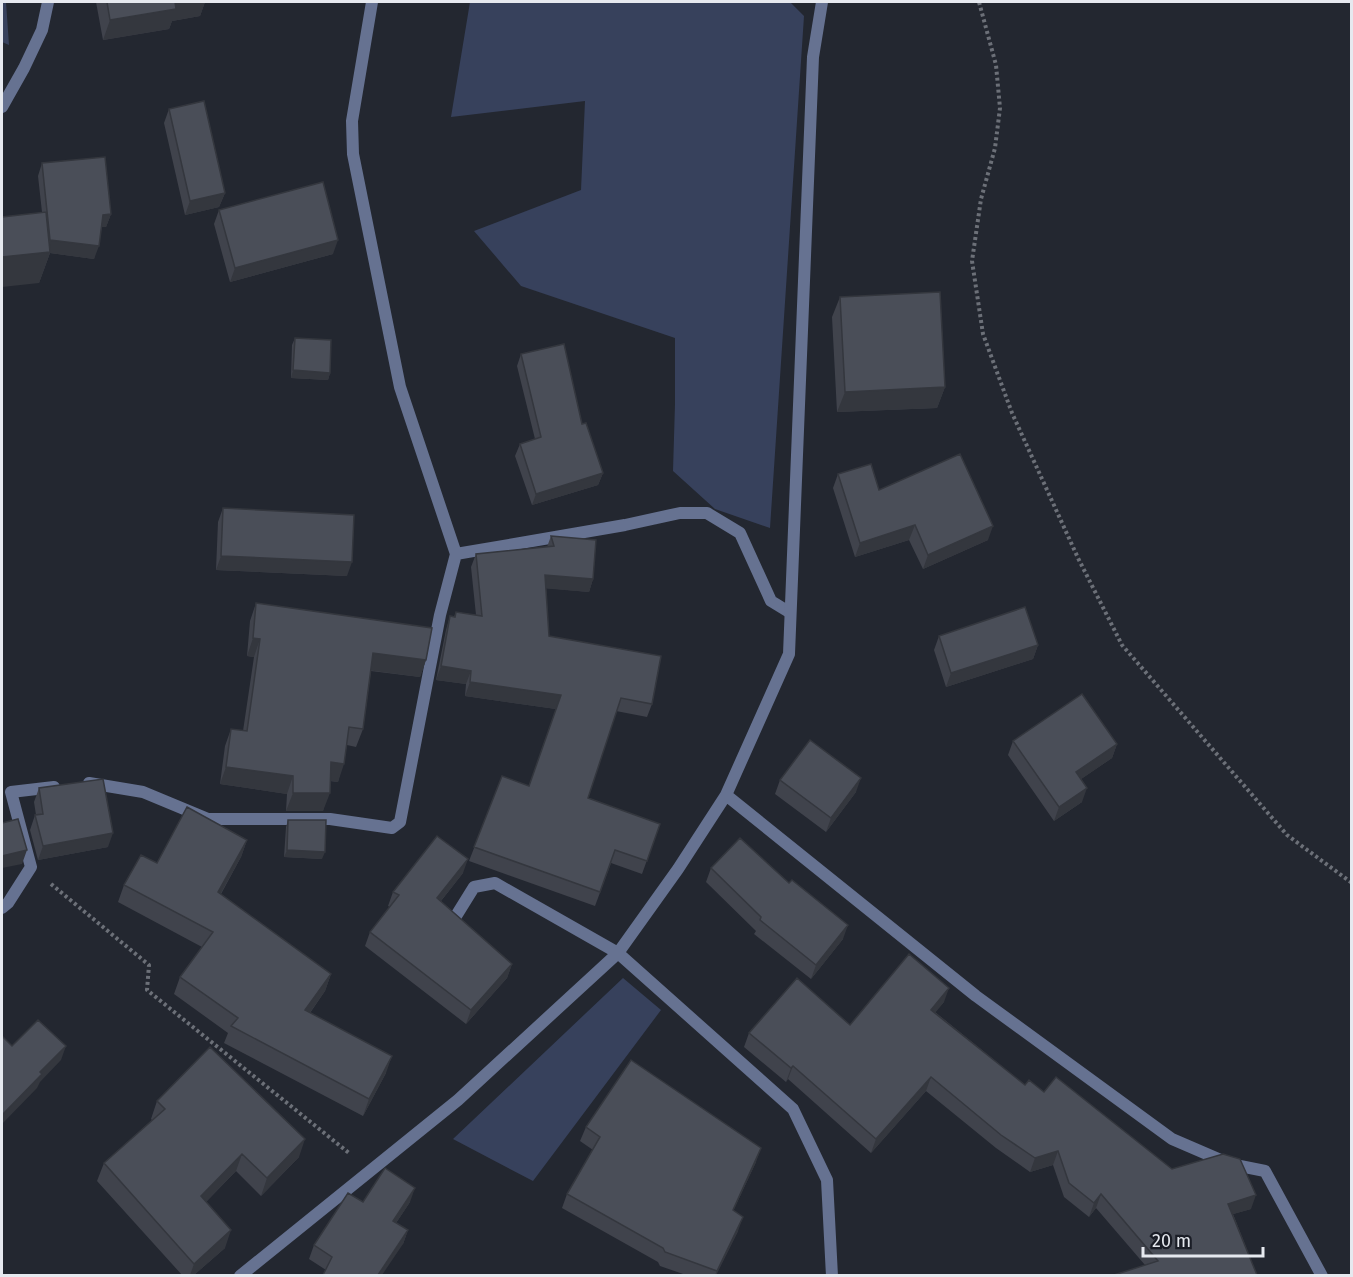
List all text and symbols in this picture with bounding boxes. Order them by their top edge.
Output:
scale bar [1143,1220,1263,1258]
text: 20 m [1152,1230,1191,1252]

